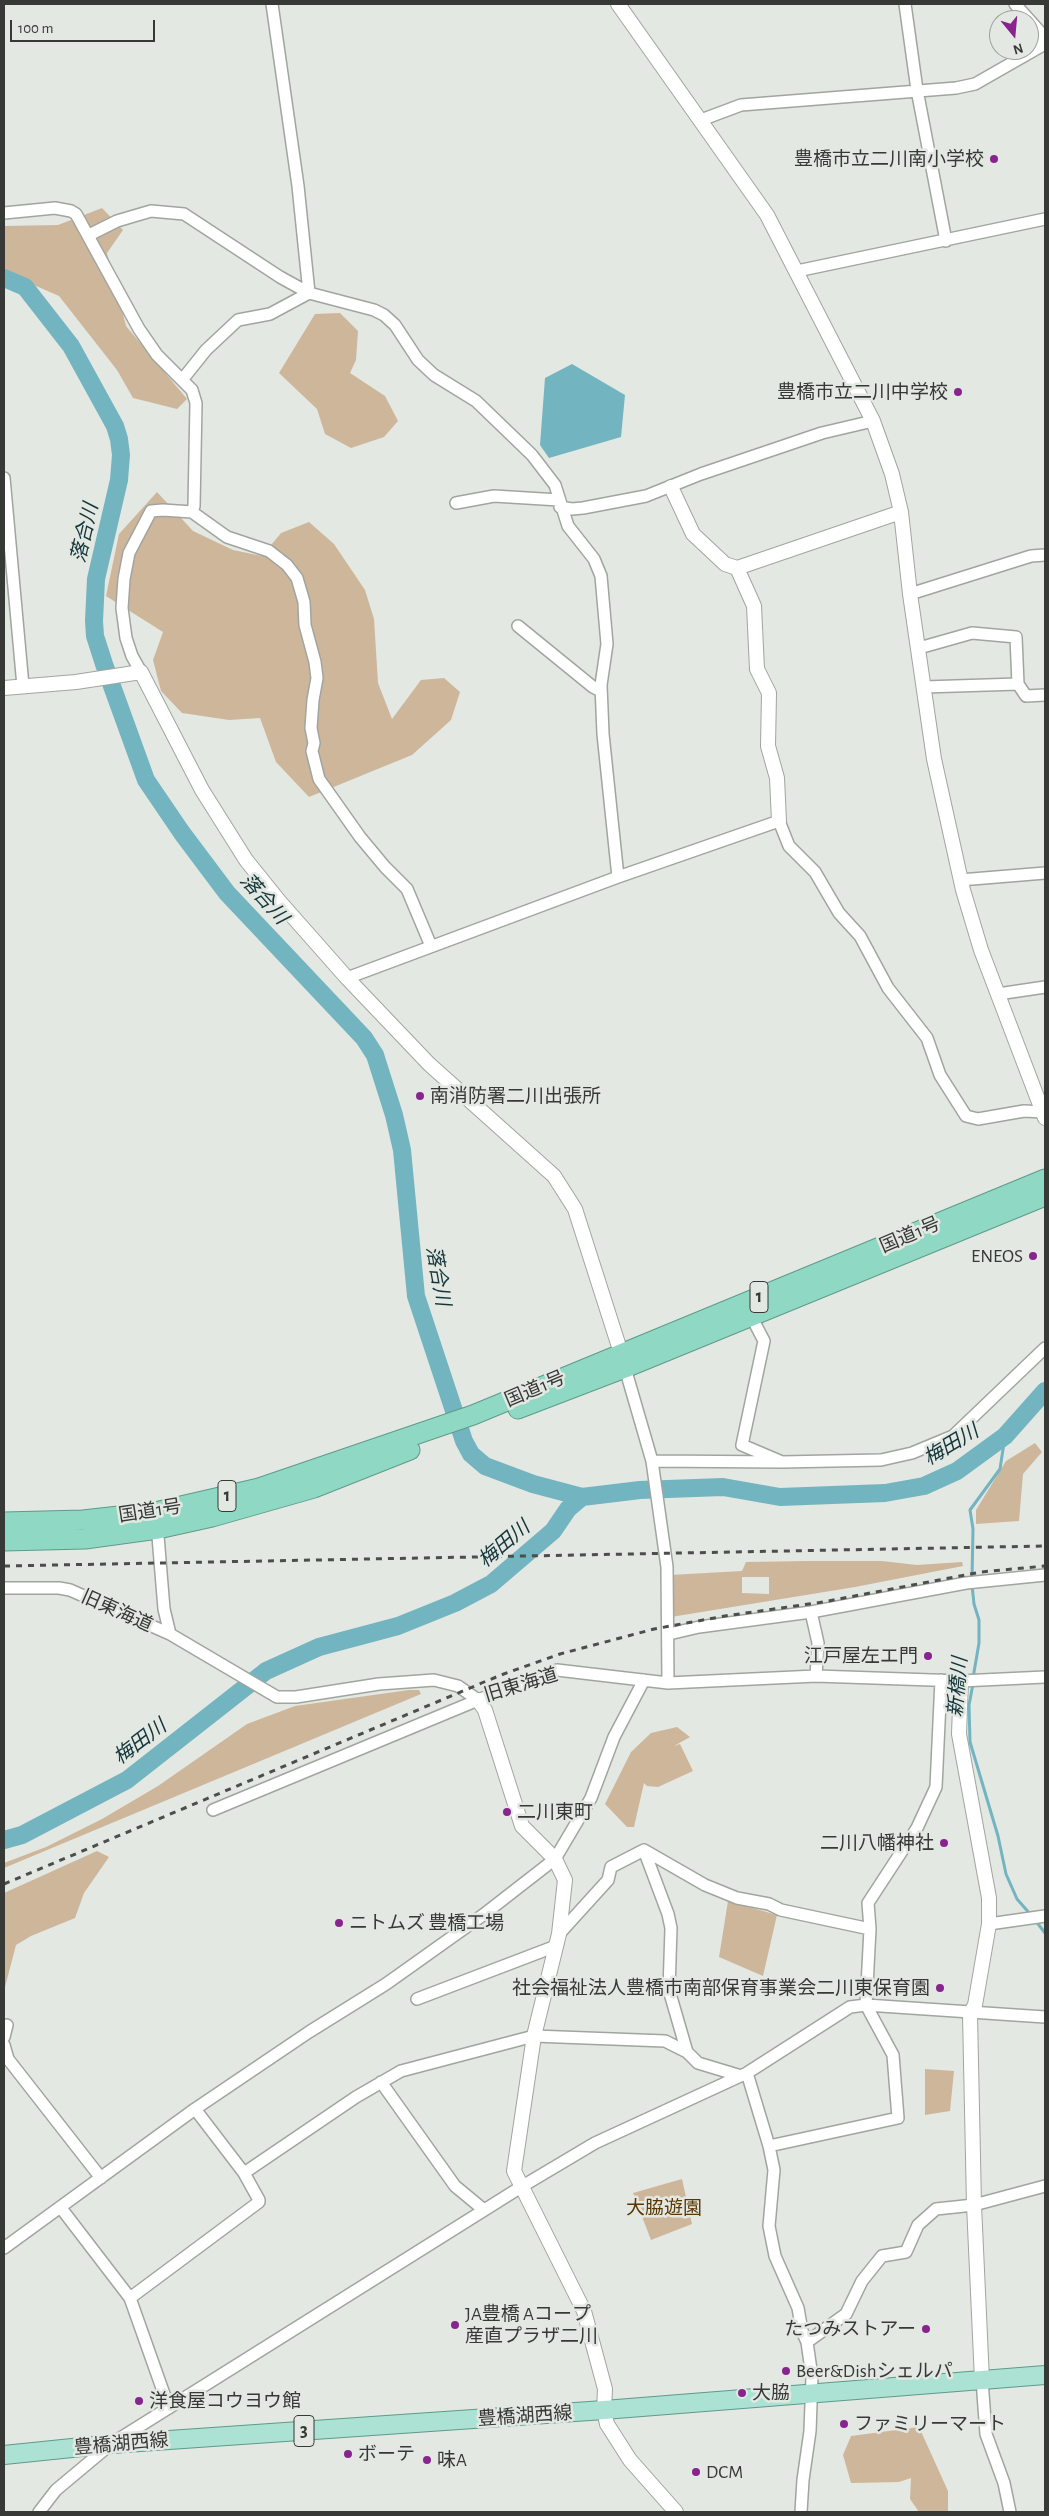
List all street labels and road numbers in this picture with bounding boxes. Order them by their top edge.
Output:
street label: 国道1号 [876,1212,944,1258]
road number: 1 [750,1281,768,1312]
street label: 国道1号 [501,1366,569,1412]
road number: 1 [218,1480,236,1512]
street label: 国道1号 [117,1495,183,1527]
street label: 旧東海道 [78,1585,156,1637]
street label: 旧東海道 [481,1663,561,1707]
street label: 豊橋湖西線 [477,2401,573,2431]
road number: 3 [294,2416,314,2446]
street label: 豊橋湖西線 [73,2429,169,2459]

